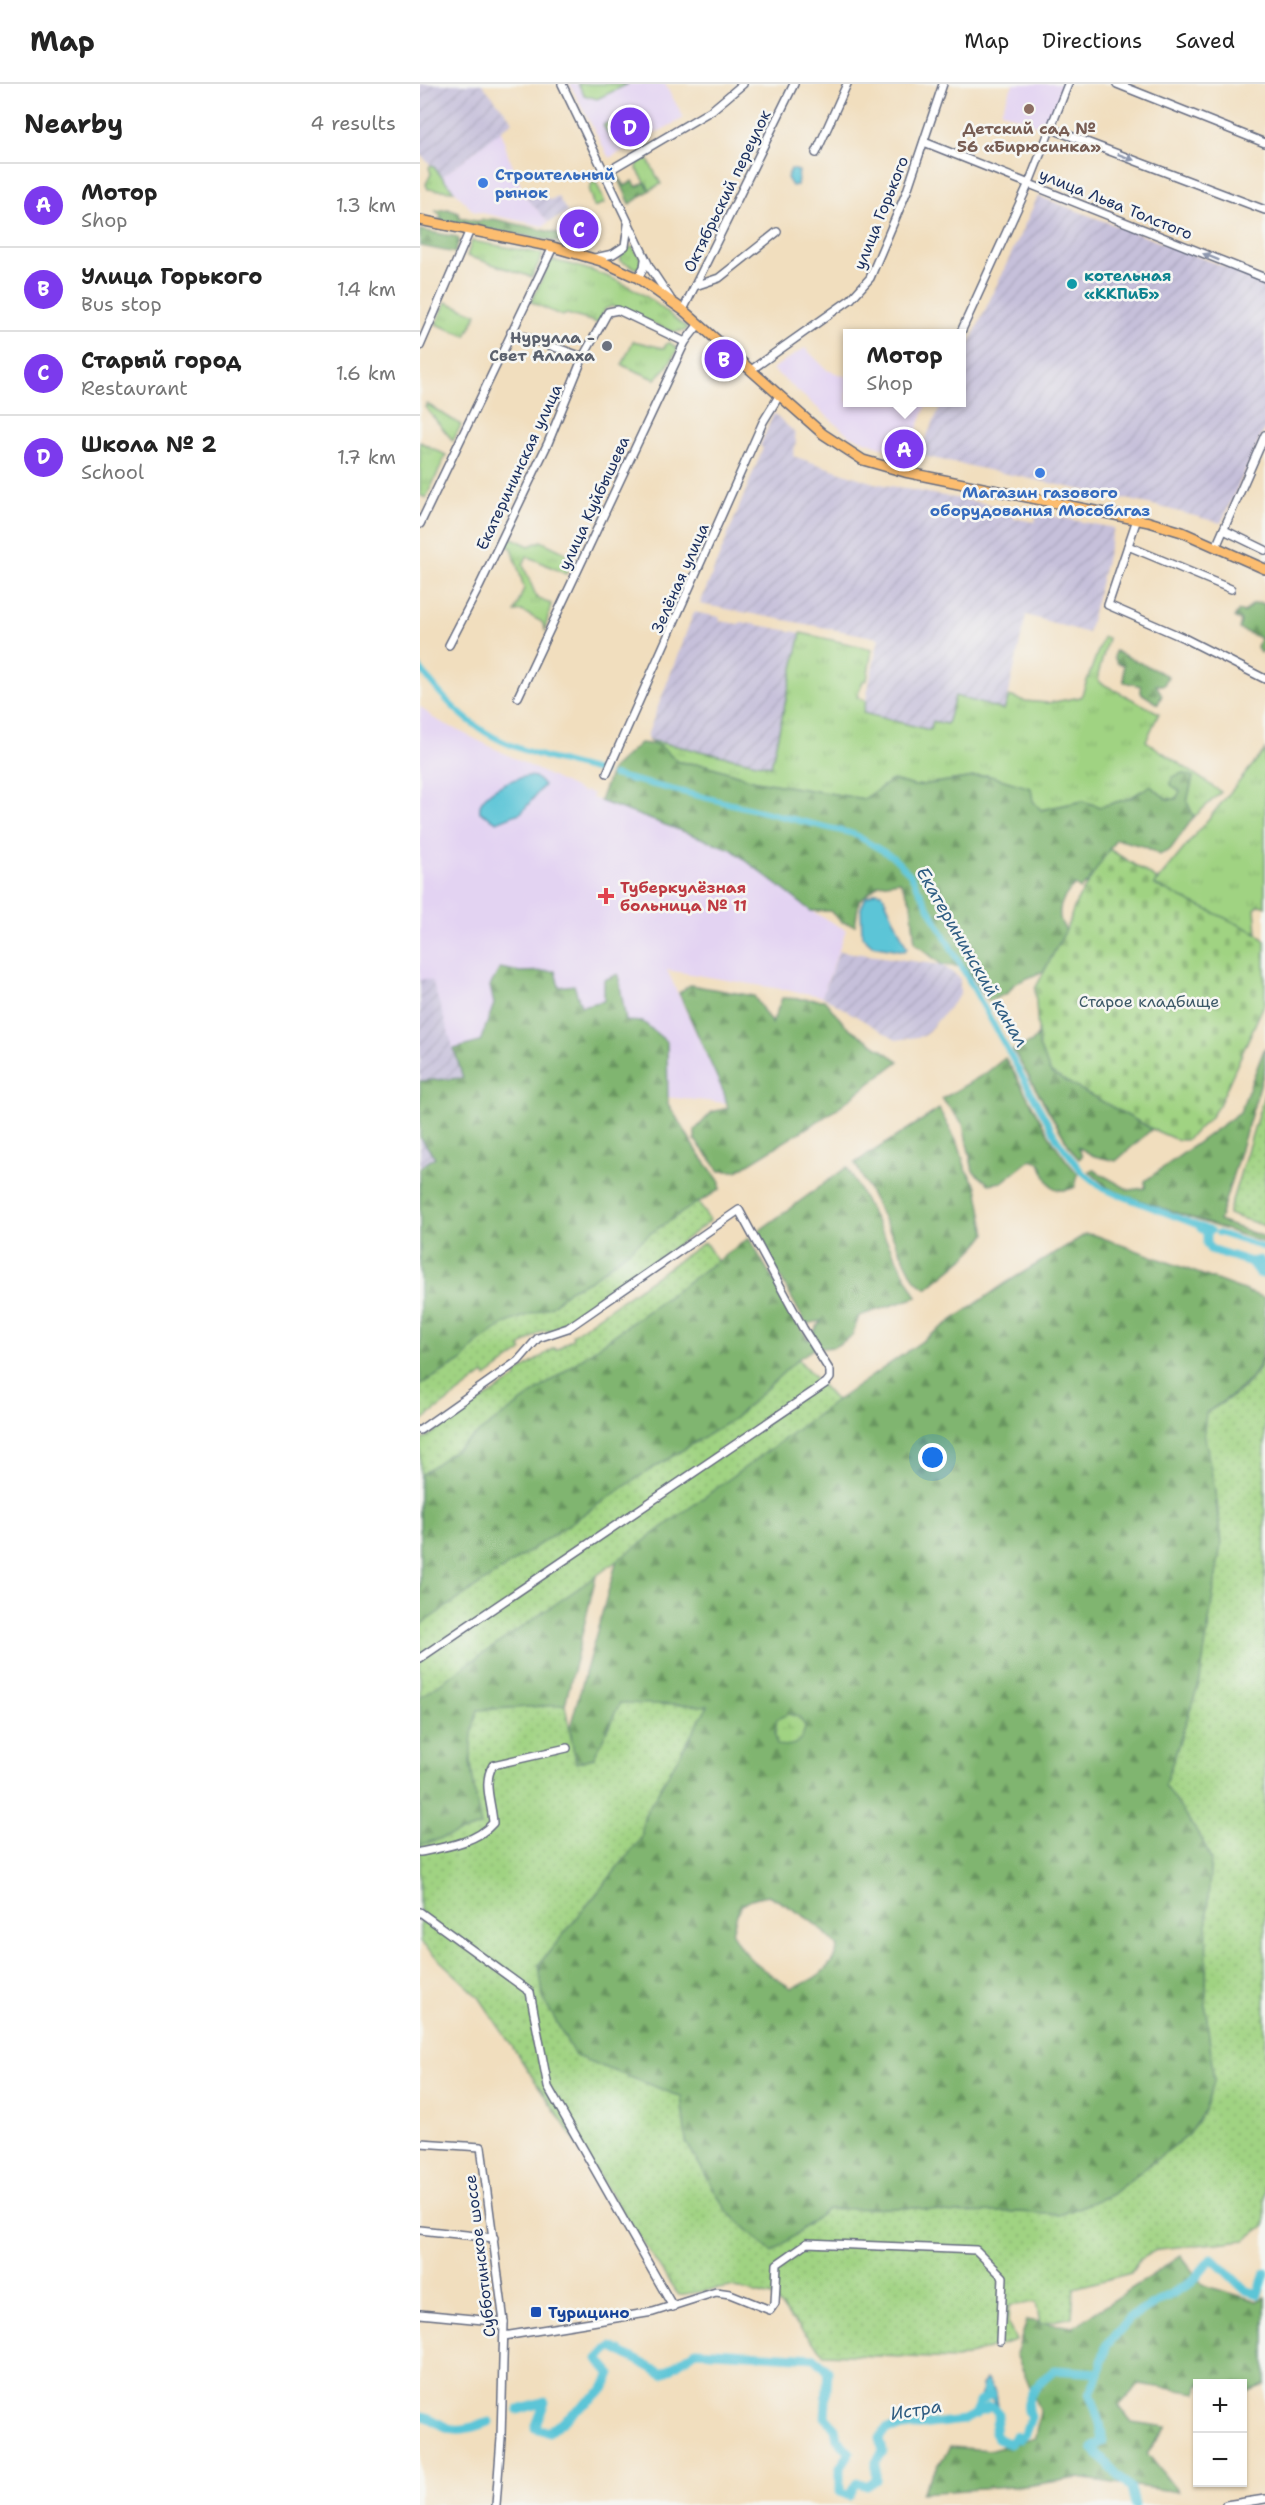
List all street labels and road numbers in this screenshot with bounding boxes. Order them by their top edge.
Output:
street label: Октябрьский переулок [678,106,776,276]
street label: улица Горького [849,153,913,273]
street label: улица Льва Толстого [1036,164,1196,244]
street label: Екатерининская улица [471,381,567,553]
street label: улица Куйбышева [554,433,634,573]
street label: Зелёная улица [646,520,714,636]
street label: Субботинское шоссе [460,2174,500,2338]

